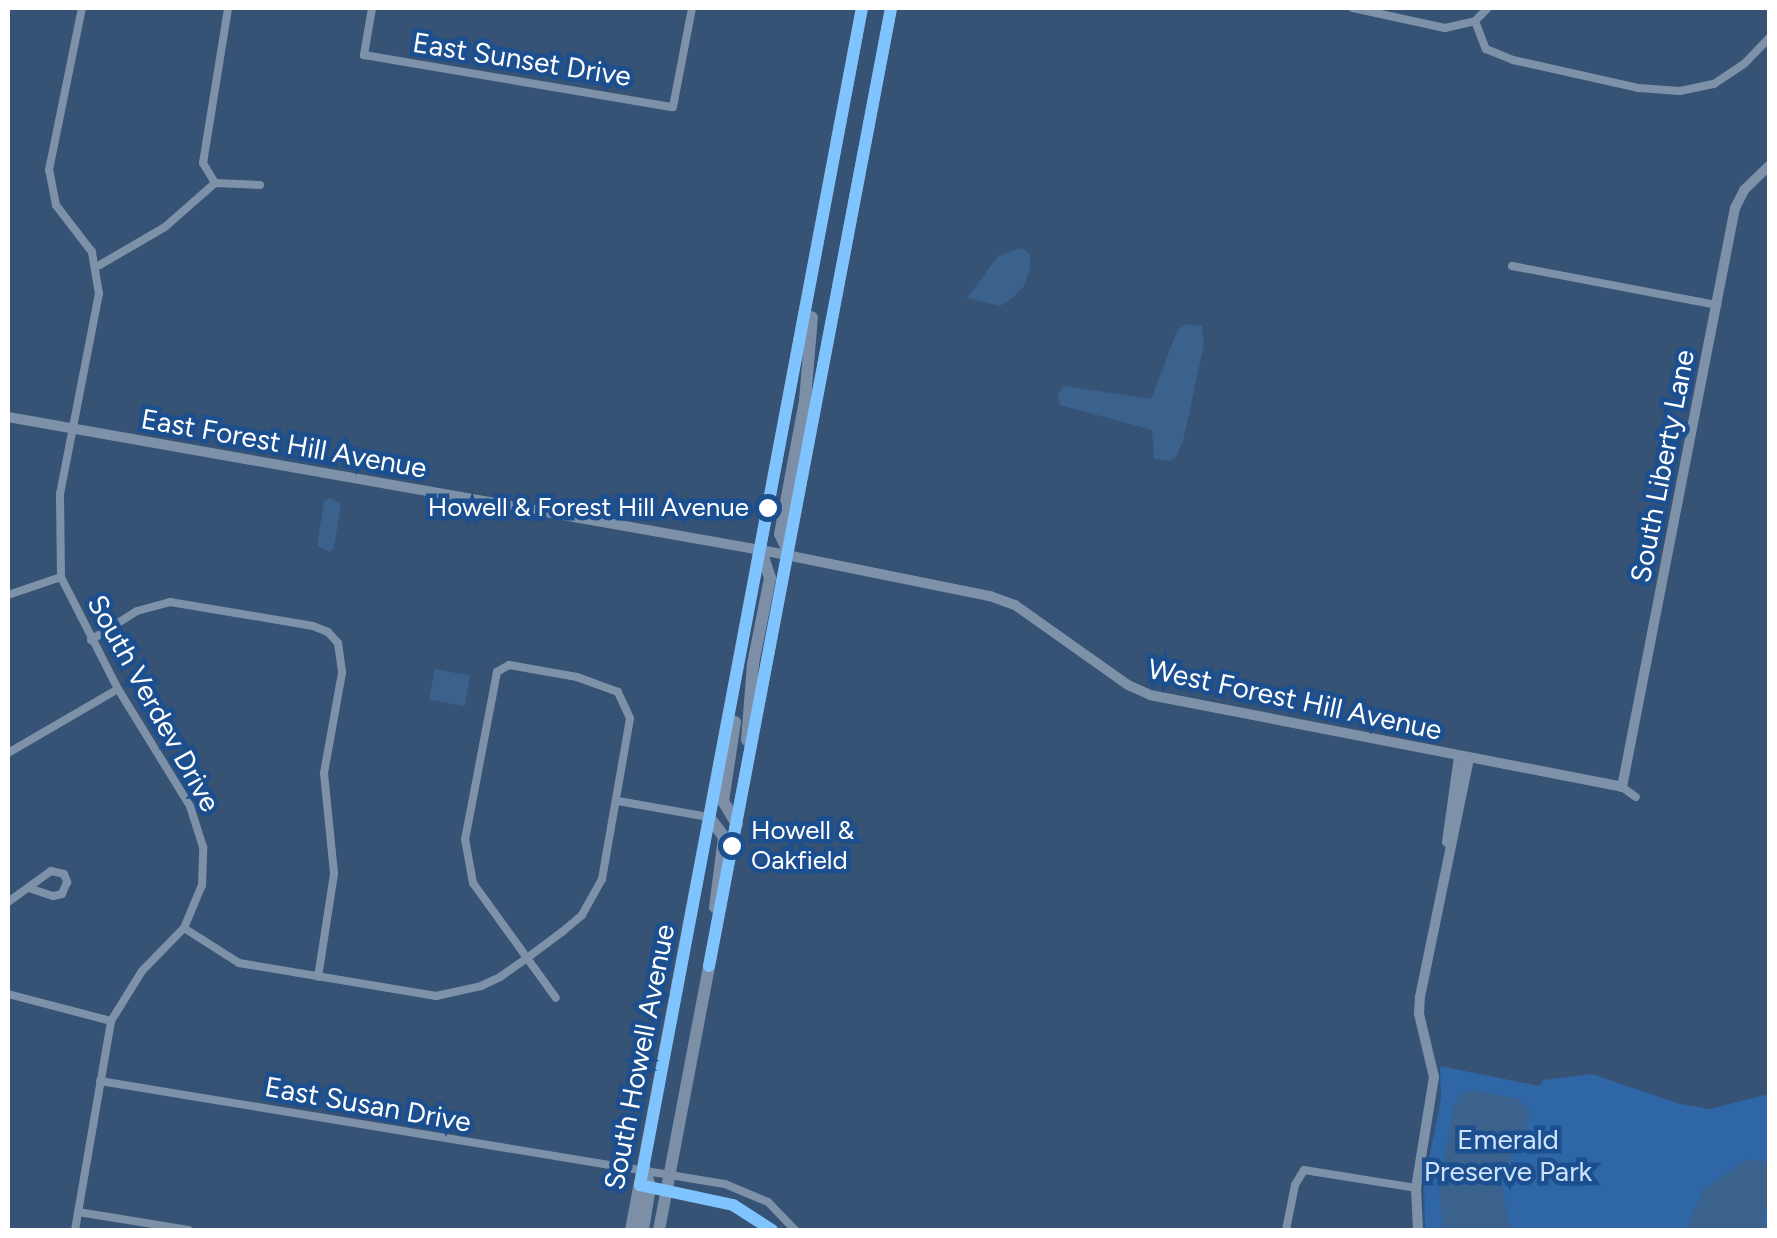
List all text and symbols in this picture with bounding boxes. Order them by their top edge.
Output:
street label: East Sunset Drive [411,25,633,93]
street label: South Liberty Lane [1623,347,1701,585]
street label: East Forest Hill Avenue [139,401,429,485]
place label: Howell & Forest Hill Avenue [428,492,749,524]
marker: Howell & Forest Hill Avenue [758,498,778,518]
street label: South Verdev Drive [80,589,228,817]
street label: West Forest Hill Avenue [1145,651,1445,747]
place label: Howell & Oakfield [751,815,854,876]
marker: Howell & Oakfield [722,836,742,856]
street label: South Howell Avenue [597,921,681,1193]
street label: East Susan Drive [262,1069,474,1139]
park label: Emerald Preserve Park [1424,1122,1592,1188]

